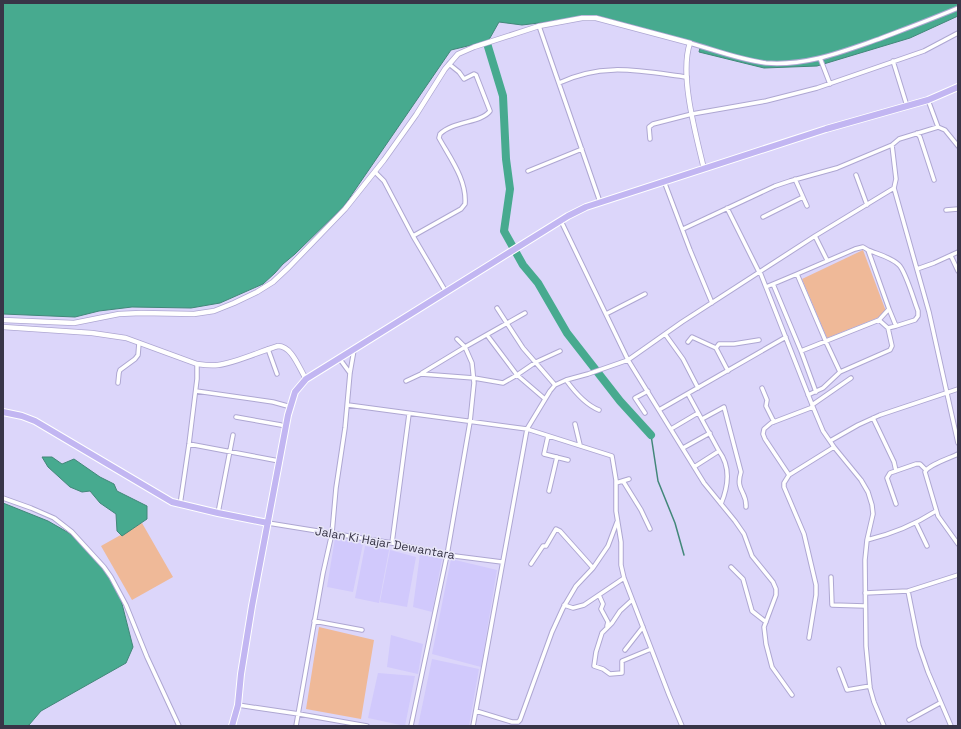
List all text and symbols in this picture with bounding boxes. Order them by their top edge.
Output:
street label: Jalan Ki Hajar Dewantara [314,523,456,563]

